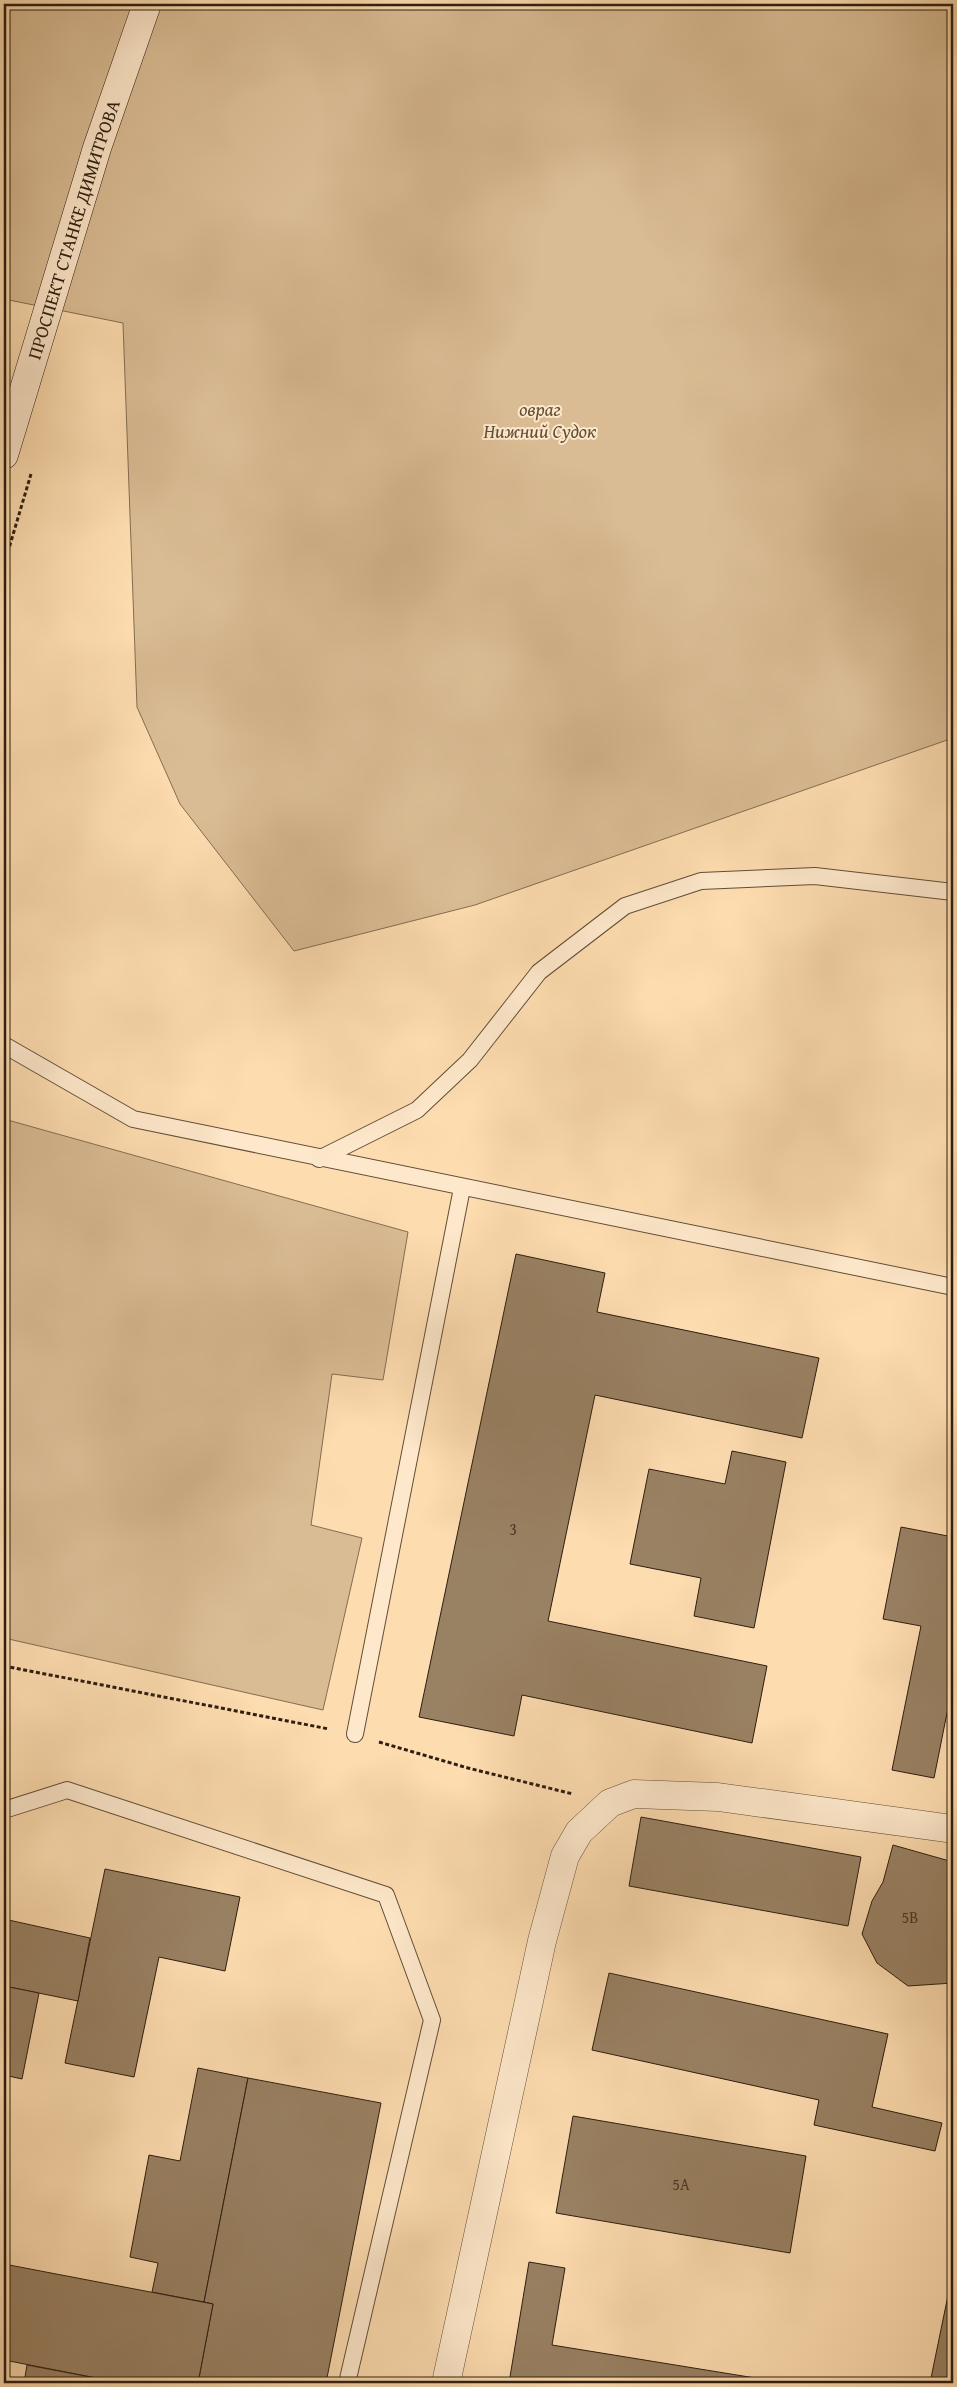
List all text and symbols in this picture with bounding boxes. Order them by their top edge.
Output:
street label: ПРОСПЕКТ СТАНКЕ ДИМИТРОВА [20,95,127,363]
park label: овраг Нижний Судок [484,395,596,445]
house number: 3 [509,1517,517,1541]
house number: 5В [902,1905,918,1929]
house number: 5А [672,2172,690,2196]

